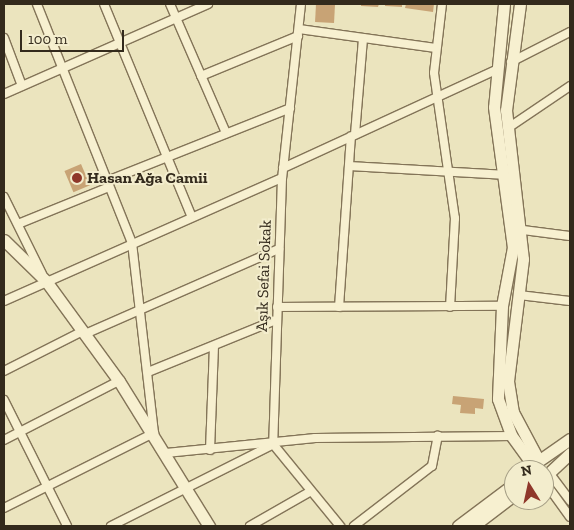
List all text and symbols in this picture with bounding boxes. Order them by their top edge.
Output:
scale bar [22,20,126,52]
text: 100 m [28,30,67,48]
place label: Hasan Ağa Camii [87,168,208,188]
marker: Hasan Ağa Camii [71,172,83,184]
street label: Aşık Sefai Sokak [252,220,276,332]
north arrow [504,460,554,510]
text: N [520,461,533,480]

